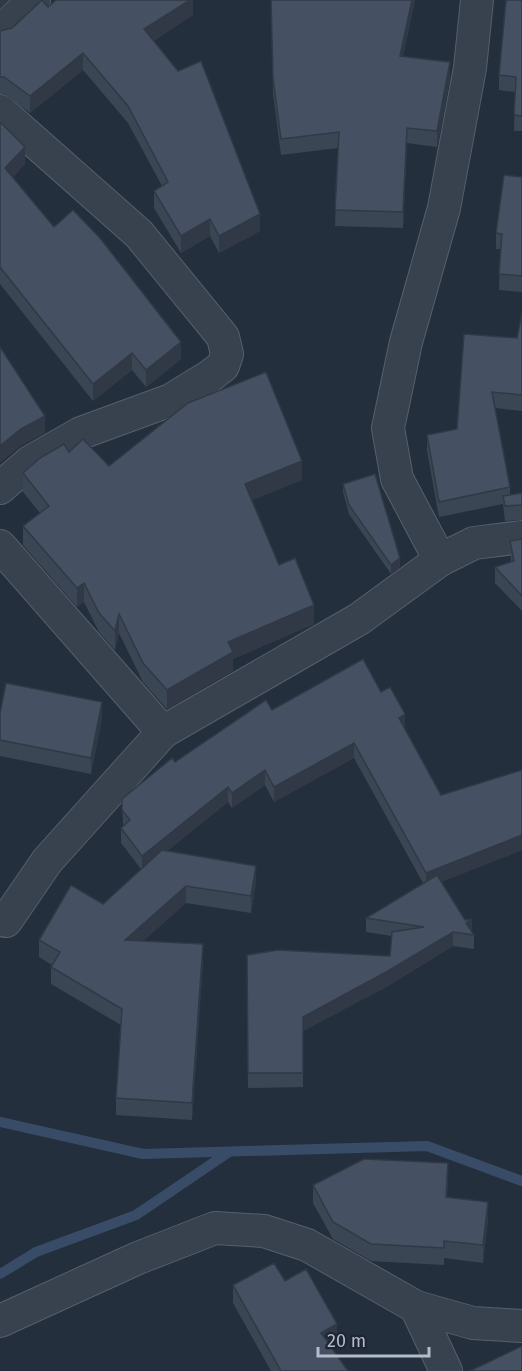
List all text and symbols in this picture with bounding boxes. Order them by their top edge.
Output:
scale bar [318,1320,429,1358]
text: 20 m [327,1330,366,1352]

